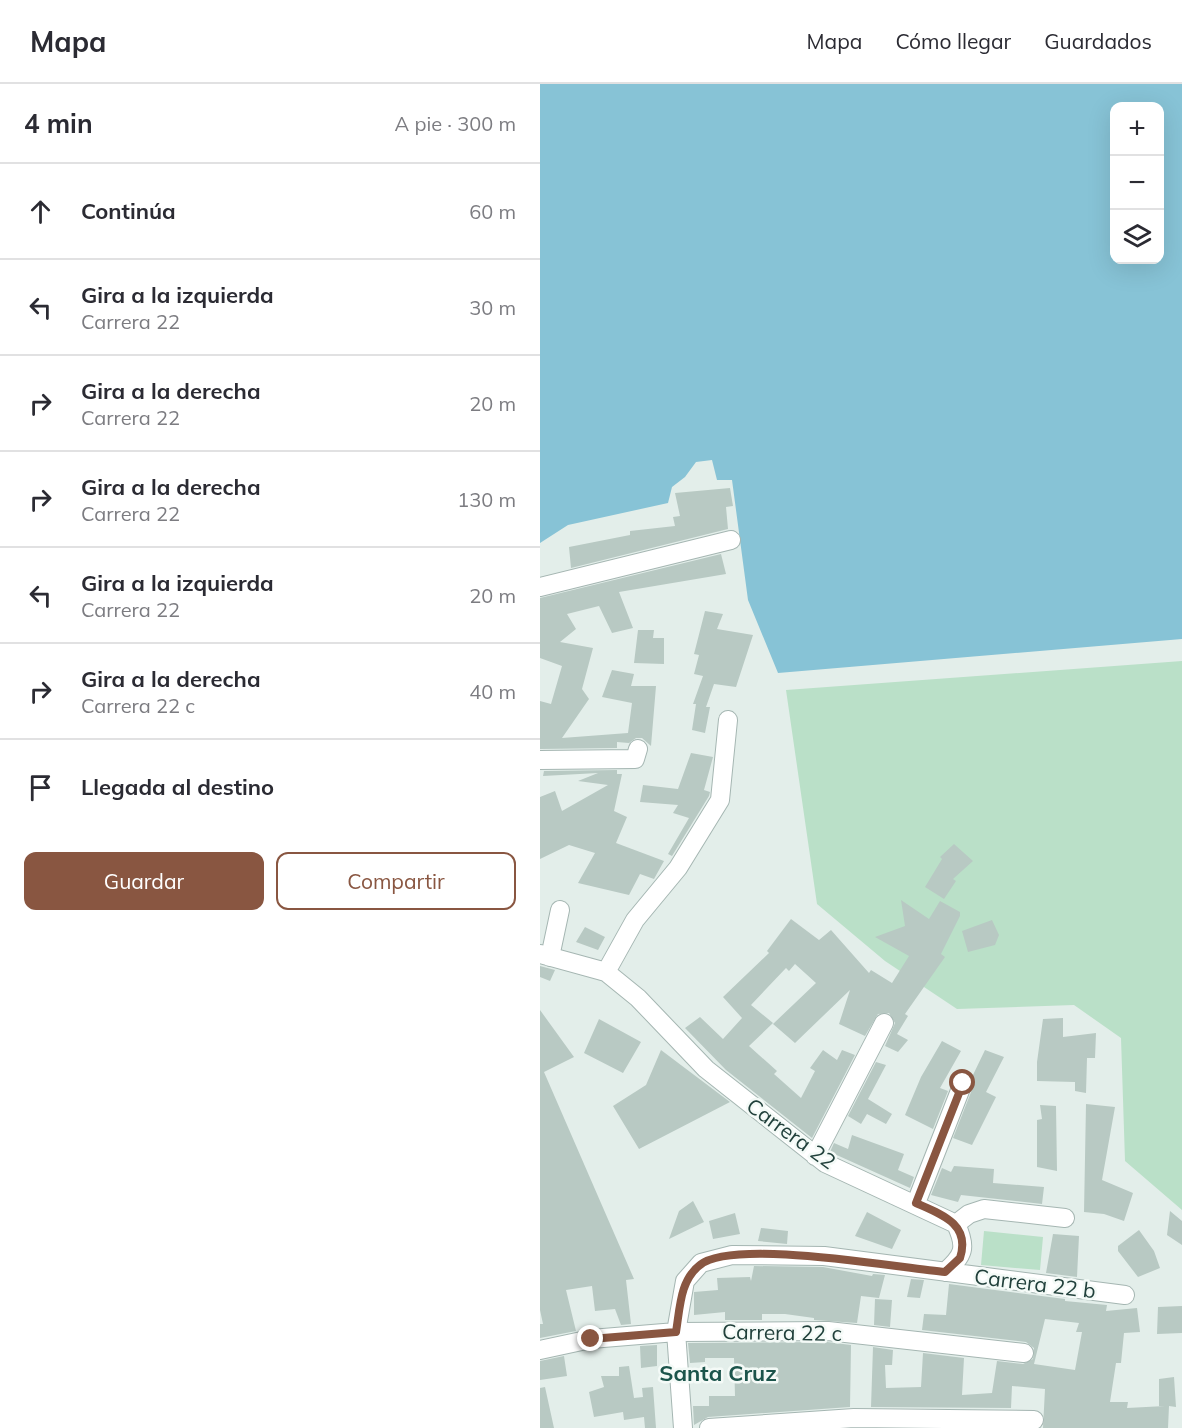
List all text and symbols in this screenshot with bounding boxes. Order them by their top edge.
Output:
text: Mapa [30,24,106,59]
text: Mapa [807,28,862,54]
text: Cómo llegar [895,28,1011,54]
text: Guardados [1044,28,1152,54]
map controls [1110,102,1164,264]
button: + [1110,102,1164,156]
text: 4 min [24,107,93,140]
text: A pie · 300 m [395,111,516,136]
button: − [1110,156,1164,210]
icon: ahead [24,195,57,228]
text: Continúa [81,197,176,225]
text: 60 m [469,199,516,224]
button: layers [1110,210,1164,264]
text: Gira a la izquierda [81,281,274,309]
icon: left [24,291,57,324]
text: 30 m [469,295,516,320]
text: Carrera 22 [81,309,180,334]
text: Gira a la derecha [81,377,261,405]
icon: right [24,387,57,420]
text: 20 m [469,391,516,416]
text: Carrera 22 [81,405,180,430]
text: Gira a la derecha [81,473,261,501]
icon: right [24,483,57,516]
text: 130 m [457,487,516,512]
text: Carrera 22 [81,501,180,526]
text: Gira a la izquierda [81,569,274,597]
icon: left [24,579,57,612]
text: 20 m [469,583,516,608]
text: Carrera 22 [81,597,180,622]
text: Gira a la derecha [81,665,261,693]
icon: right [24,675,57,708]
text: 40 m [469,679,516,704]
text: Carrera 22 c [81,693,195,718]
icon: arrive [24,771,57,804]
text: Llegada al destino [81,773,274,801]
button: Guardar [24,852,264,910]
button: Compartir [276,852,516,910]
route start [949,1069,975,1095]
street label: Carrera 22 [742,1092,841,1174]
street label: Carrera 22 b [973,1263,1097,1303]
street label: Carrera 22 c [722,1318,842,1346]
route end [577,1325,603,1351]
district label: Santa Cruz [659,1359,777,1387]

